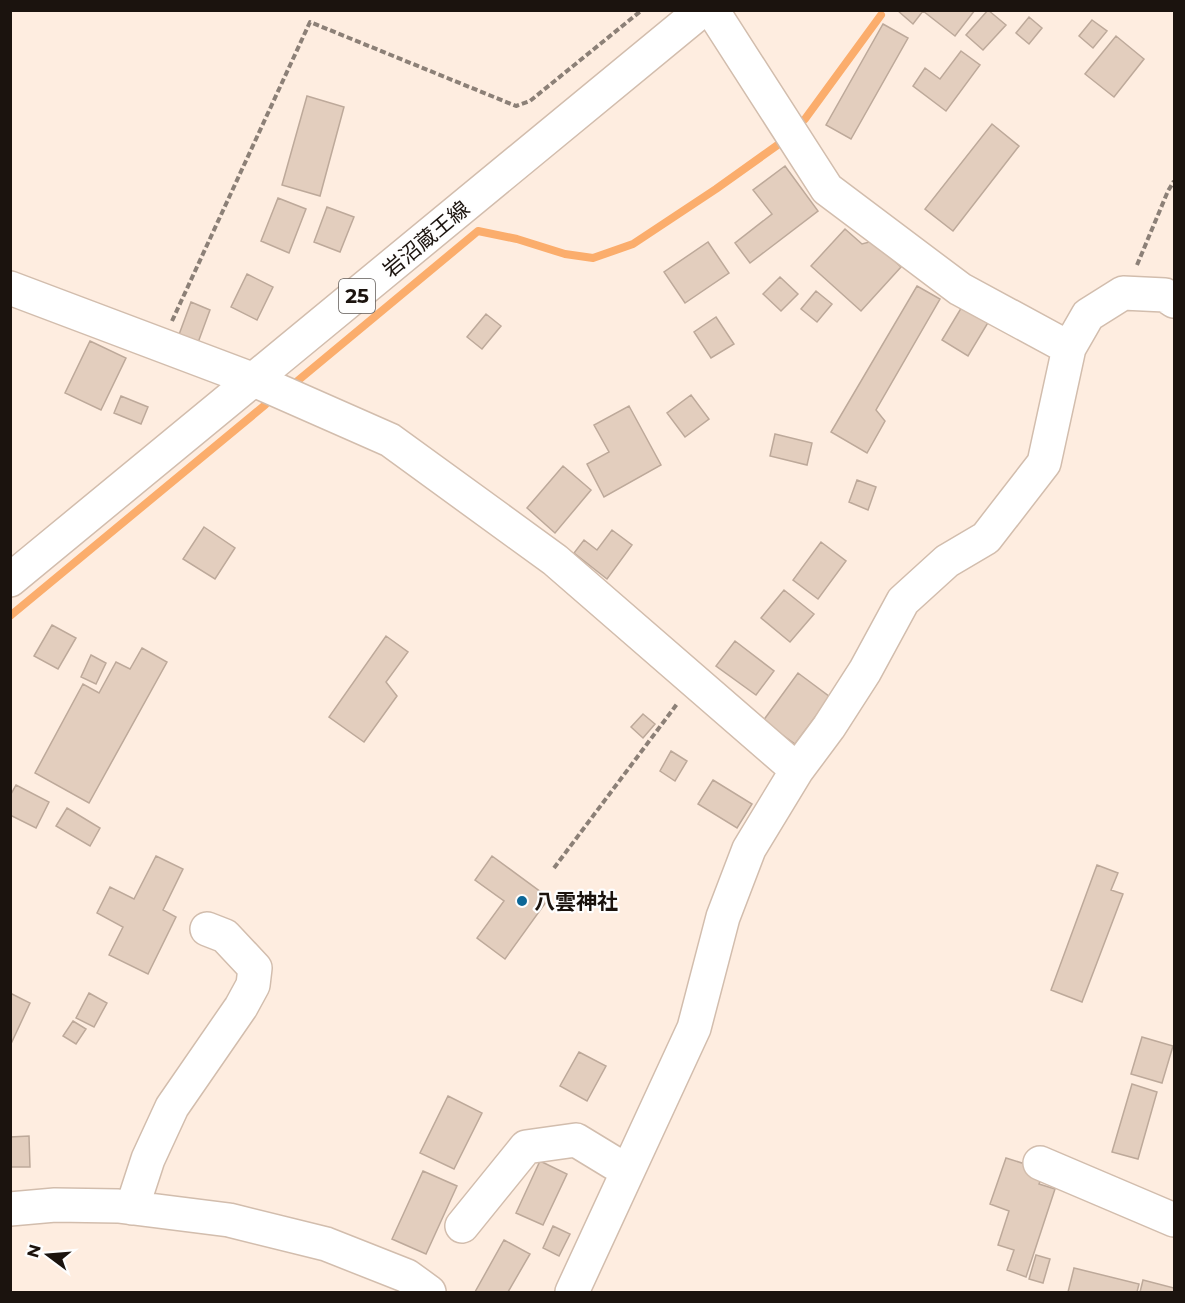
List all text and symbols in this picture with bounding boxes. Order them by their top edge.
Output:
street label: 岩沼蔵王線 [378,196,474,282]
road number: 25 [339,279,375,313]
place label: 八雲神社 [534,889,618,914]
marker: 八雲神社 [515,894,529,908]
north arrow [18,1225,78,1285]
text: N [23,1242,45,1260]

